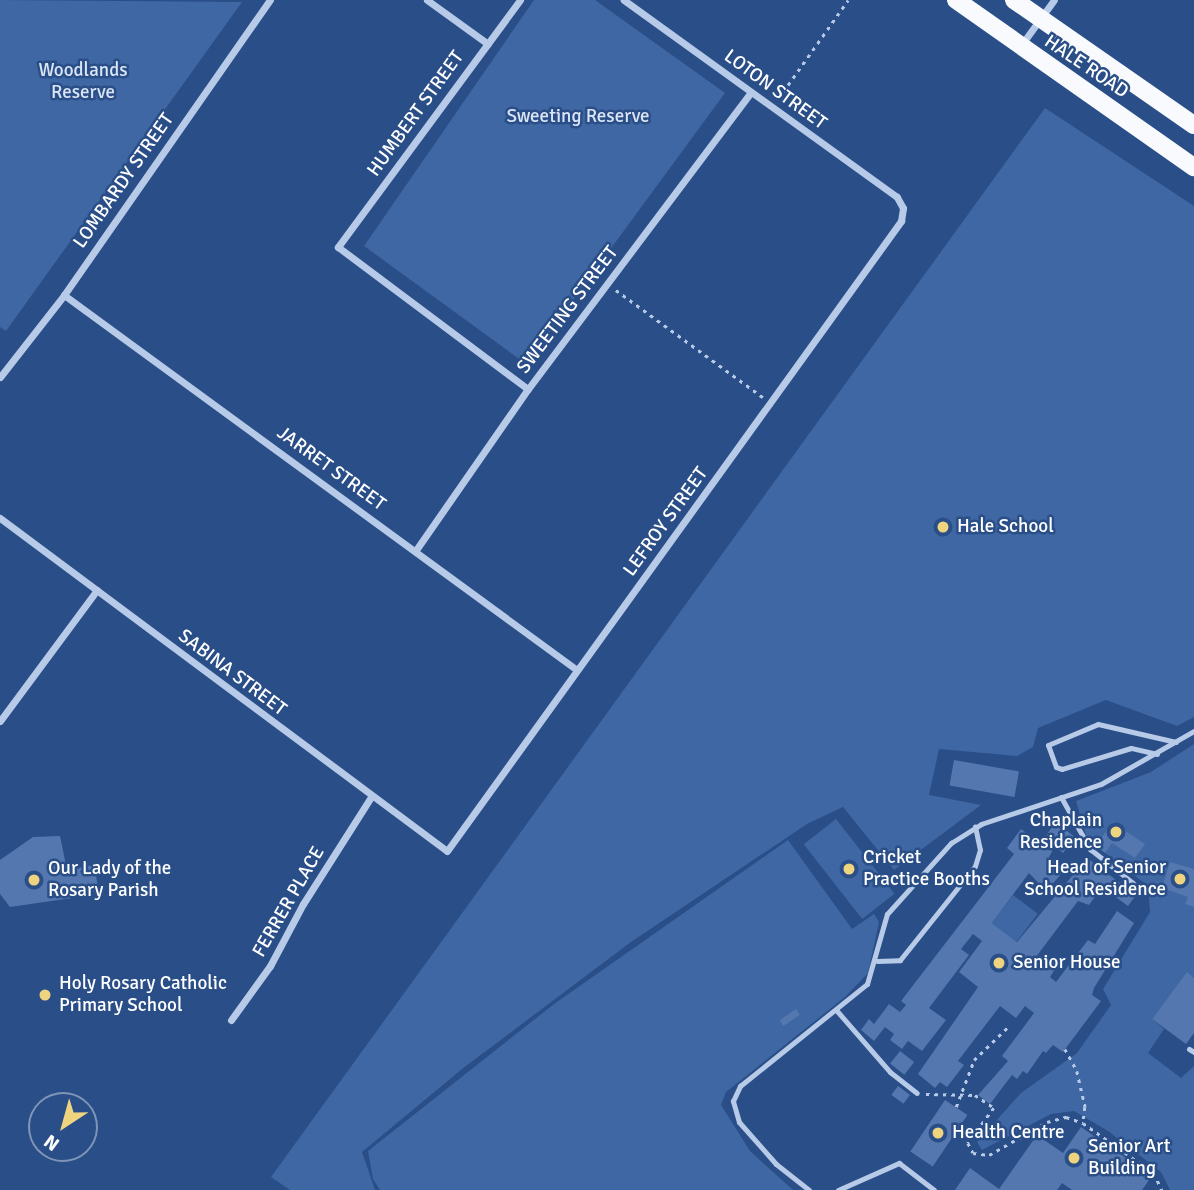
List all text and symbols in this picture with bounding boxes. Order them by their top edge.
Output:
street label: HALE ROAD [1040,31,1132,103]
street label: LOTON STREET [719,45,831,135]
street label: HUMBERT STREET [363,47,469,181]
park label: Woodlands Reserve [38,60,128,104]
park label: Sweeting Reserve [506,106,650,128]
street label: LOMBARDY STREET [69,109,179,253]
street label: SWEETING STREET [513,242,623,378]
street label: JARRET STREET [272,422,390,516]
street label: LEFROY STREET [619,463,713,581]
place label: Hale School [957,516,1054,538]
marker: Hale School [935,519,951,535]
street label: SABINA STREET [173,625,291,721]
place label: Chaplain Residence [1020,810,1102,854]
marker: Chaplain Residence [1108,824,1124,840]
street label: FERRER PLACE [248,843,330,961]
place label: Cricket Practice Booths [863,847,990,891]
place label: Head of Senior School Residence [1024,857,1166,901]
place label: Our Lady of the Rosary Parish [48,858,171,902]
marker: Cricket Practice Booths [841,861,857,877]
marker: Head of Senior School Residence [1172,871,1188,887]
marker: Our Lady of the Rosary Parish [26,872,42,888]
place label: Senior House [1013,952,1121,974]
marker: Senior House [991,955,1007,971]
place label: Holy Rosary Catholic Primary School [59,973,227,1017]
marker: Holy Rosary Catholic Primary School [37,987,53,1003]
north arrow [28,1092,98,1162]
place label: Health Centre [952,1122,1064,1144]
marker: Health Centre [930,1125,946,1141]
text: N [39,1129,64,1156]
place label: Senior Art Building [1088,1136,1170,1180]
marker: Senior Art Building [1066,1150,1082,1166]

